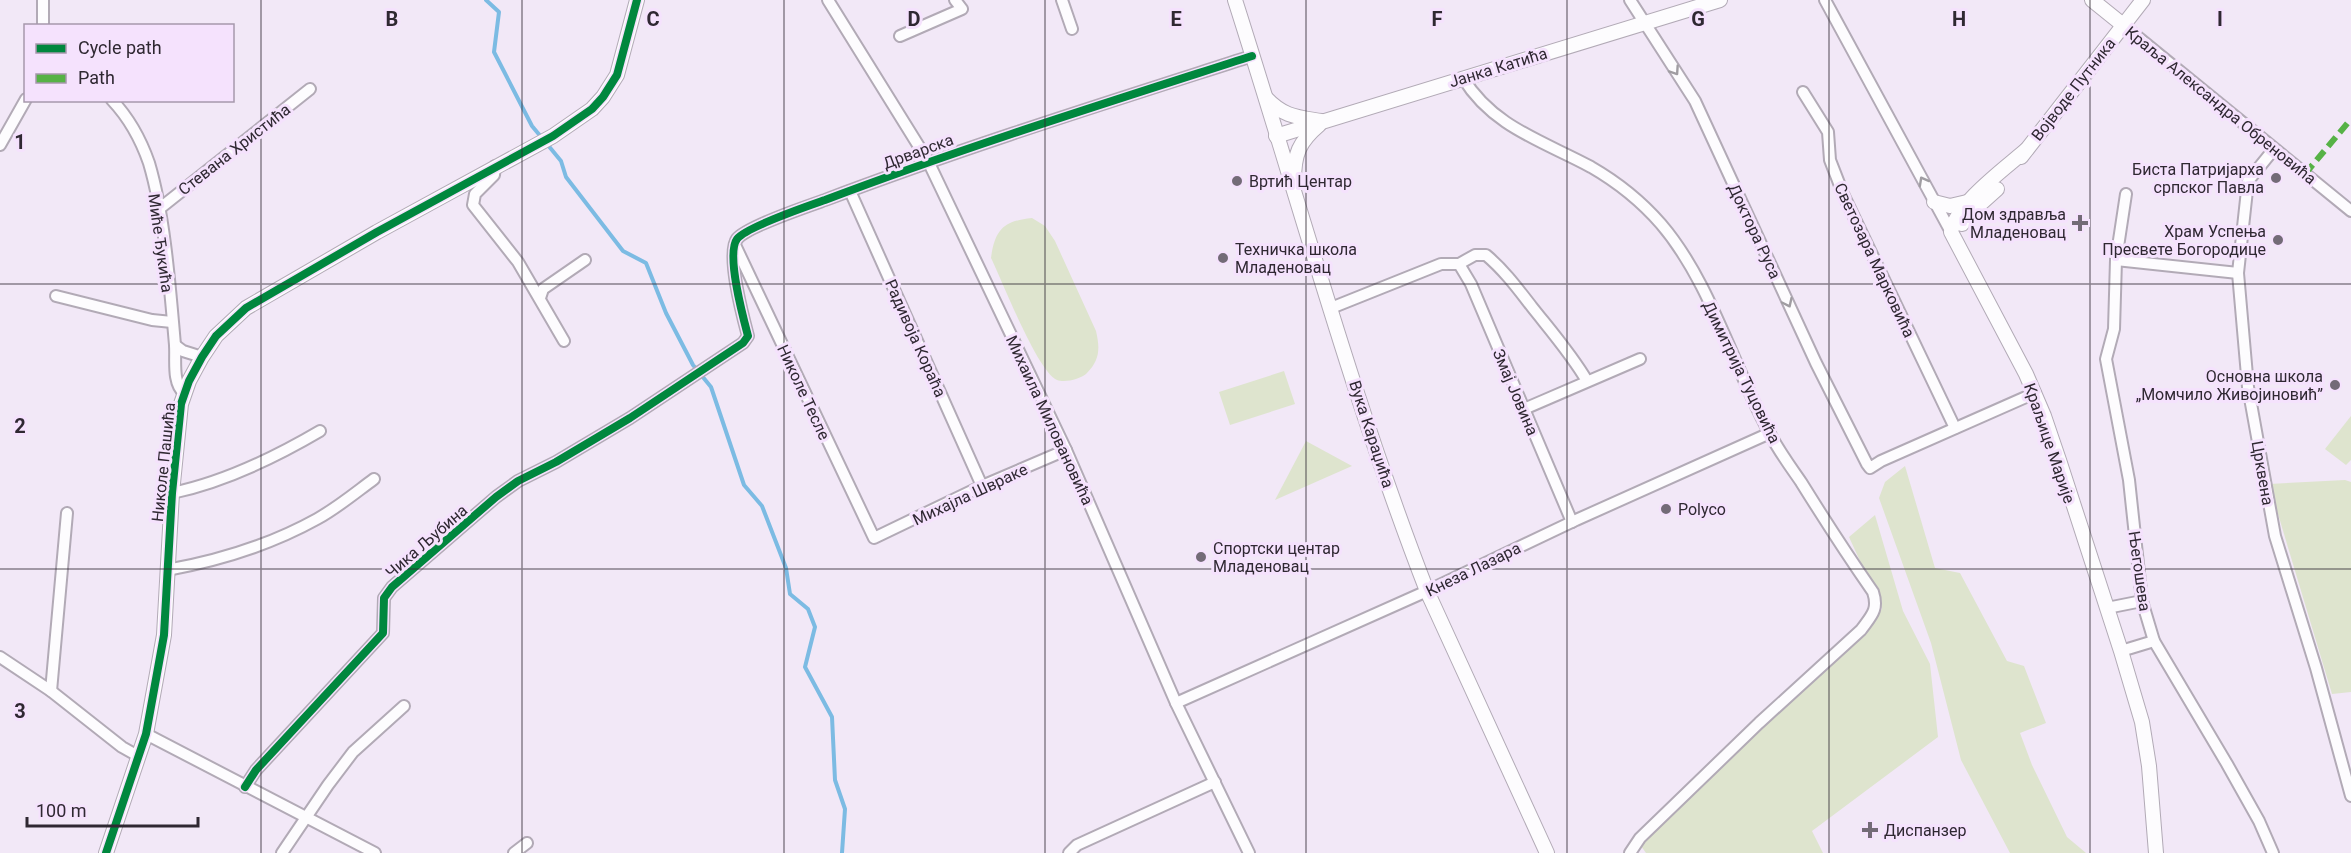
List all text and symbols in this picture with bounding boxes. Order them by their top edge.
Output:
text: B [386,7,398,31]
text: C [646,7,660,31]
text: D [908,7,921,31]
text: E [1170,7,1182,31]
text: F [1432,7,1443,31]
text: G [1691,7,1705,31]
text: H [1952,7,1966,31]
text: I [2217,7,2223,31]
street label: Краља Александра Обреновића [2121,22,2320,188]
legend [24,24,234,102]
street label: Војводе Путника [2027,34,2119,144]
text: Cycle path [78,37,162,58]
street label: Јанка Катића [1447,44,1550,91]
one-way arrow [1668,64,1679,75]
text: Path [78,67,115,88]
street label: Стевана Христића [174,100,294,199]
text: 1 [14,130,26,154]
street label: Дрварска [880,130,956,173]
place label: Биста Патријарха српског Павла [2132,160,2264,197]
marker: Биста Патријарха српског Павла [2269,171,2283,185]
place label: Вртић Центар [1249,172,1352,191]
marker: Вртић Центар [1230,174,1244,188]
one-way arrow [1919,177,1930,187]
street label: Светозара Марковића [1830,180,1919,341]
street label: Доктора Руса [1724,181,1785,282]
street label: Миће Ђукића [144,193,177,294]
place label: Дом здравља Младеновац [1962,205,2067,242]
marker: Дом здравља Младеновац [2071,214,2089,232]
place label: Храм Успења Пресвете Богородице [2102,222,2266,259]
marker: Храм Успења Пресвете Богородице [2271,233,2285,247]
place label: Техничка школа Младеновац [1235,240,1357,277]
marker: Техничка школа Младеновац [1216,251,1230,265]
street label: Радивоја Кораћа [881,276,950,400]
one-way arrow [1780,296,1792,307]
street label: Димитрија Туцовића [1699,298,1784,446]
street label: Михаила Миловановића [1002,332,1097,508]
street label: Николе Тесле [773,342,834,443]
street label: Змај Јовина [1489,346,1542,438]
place label: Основна школа „Момчило Живојиновић” [2136,367,2323,404]
street label: Вука Караџића [1345,378,1398,490]
marker: Основна школа „Момчило Живојиновић” [2328,378,2342,392]
street label: Краљице Марије [2020,381,2079,506]
street label: Николе Пашића [148,401,179,523]
text: 2 [14,414,26,438]
street label: Црквена [2248,439,2277,507]
street label: Михајла Швраке [910,460,1031,529]
place label: Polyco [1678,500,1726,519]
street label: Чика Љубина [382,501,471,582]
marker: Polyco [1659,502,1673,516]
street label: Његошева [2124,530,2155,612]
street label: Кнеза Лазара [1423,538,1524,601]
place label: Спортски центар Младеновац [1213,539,1340,576]
marker: Спортски центар Младеновац [1194,550,1208,564]
text: 3 [14,699,26,723]
scale bar [27,790,198,828]
text: 100 m [36,800,87,821]
marker: Диспанзер [1861,821,1879,839]
place label: Диспанзер [1884,821,1966,840]

